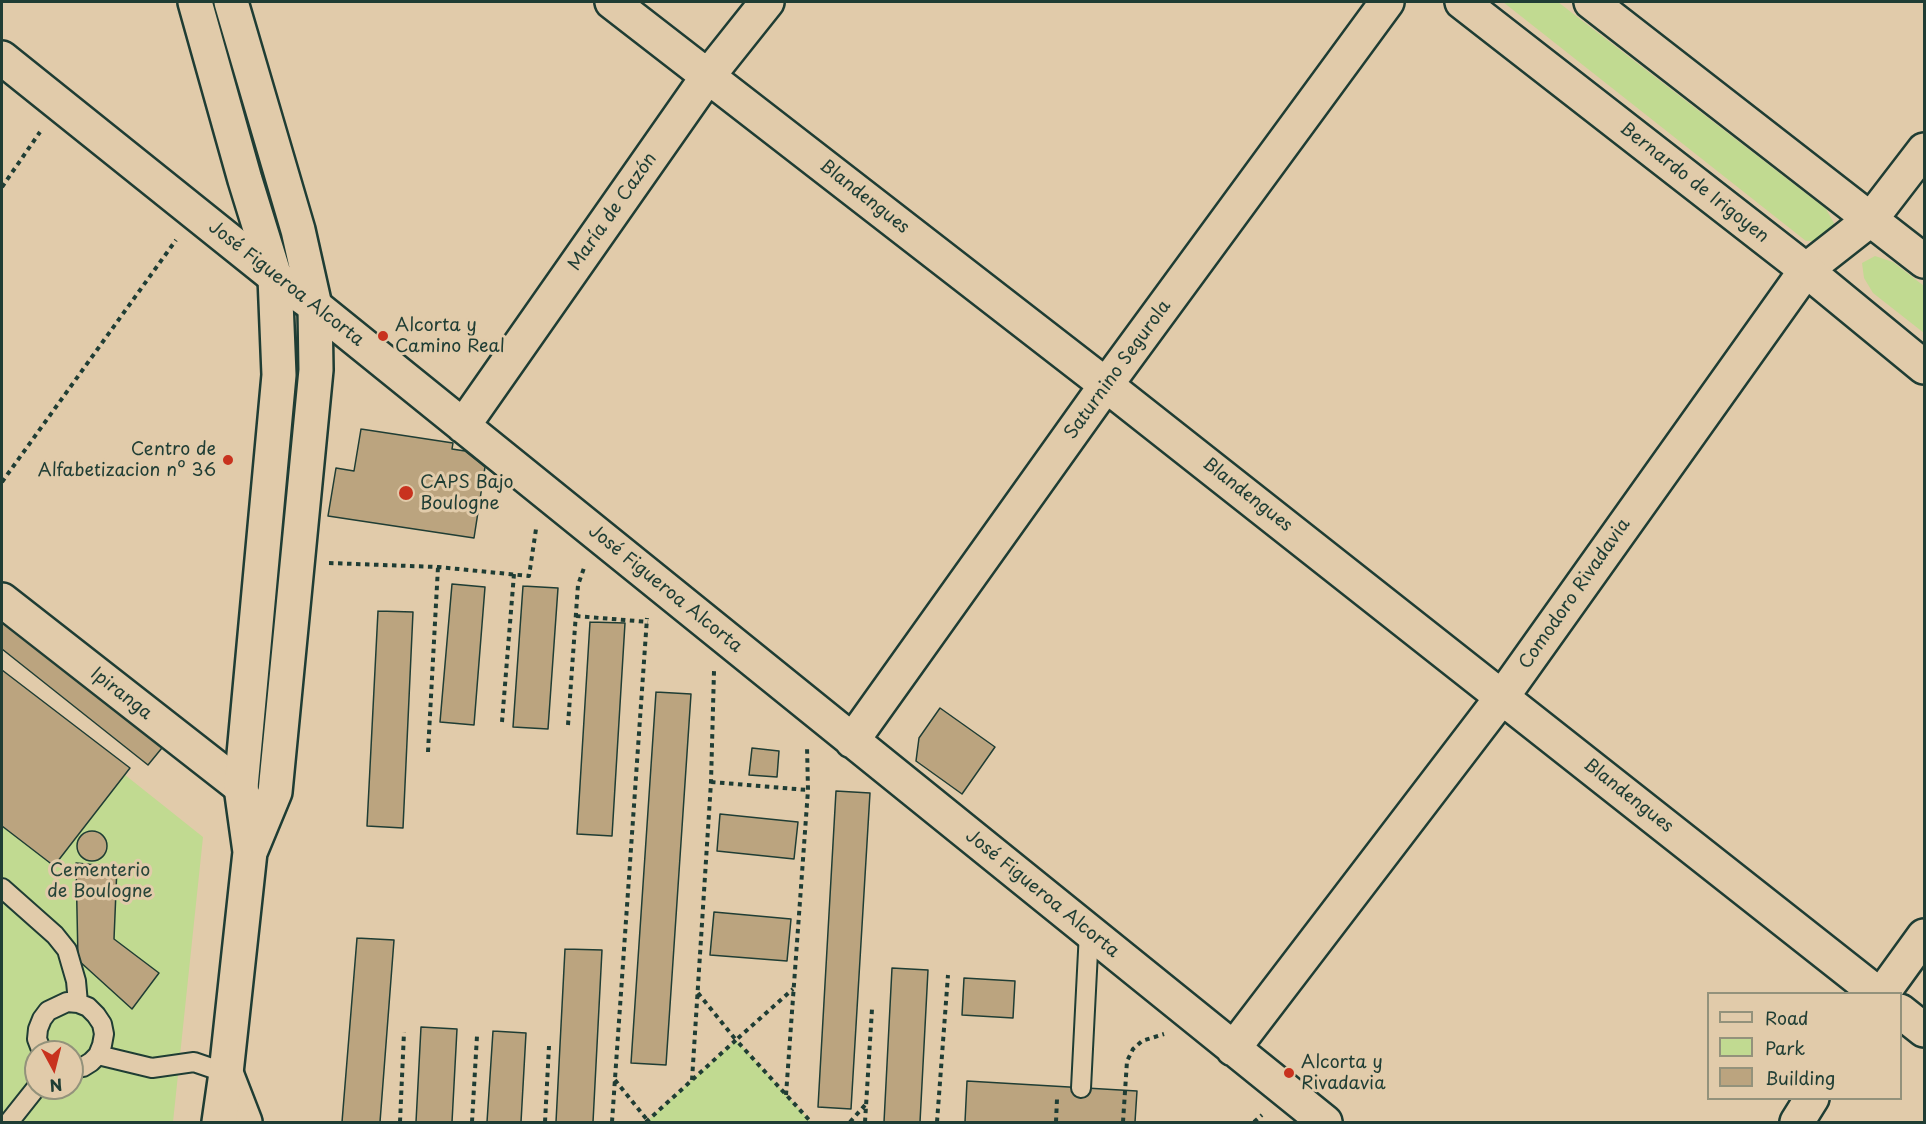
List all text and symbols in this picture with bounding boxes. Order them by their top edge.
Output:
street label: Bernardo de Irigoyen [1615,118,1773,248]
street label: María de Cazón [564,149,662,275]
street label: Blandengues [815,155,913,239]
street label: José Figueroa Alcorta [204,217,368,351]
street label: Saturnino Segurola [1060,296,1176,444]
place label: Alcorta y Camino Real [395,315,505,358]
marker: Alcorta y Camino Real [376,329,390,343]
place label: Centro de Alfabetizacion nº 36 [38,439,216,482]
marker: Centro de Alfabetizacion nº 36 [221,453,235,467]
street label: Blandengues [1198,453,1296,537]
place label: CAPS Bajo Boulogne [420,472,514,514]
marker: CAPS Bajo Boulogne [397,484,415,502]
street label: Comodoro Rivadavia [1515,514,1635,674]
street label: José Figueroa Alcorta [584,520,746,658]
street label: Ipiranga [86,663,156,725]
street label: Blandengues [1579,754,1677,838]
street label: José Figueroa Alcorta [961,825,1123,963]
park label: Cementerio de Boulogne [47,860,153,902]
legend [1707,992,1902,1100]
text: Road [1765,1004,1809,1031]
text: Park [1765,1034,1805,1061]
north arrow [24,1040,84,1100]
place label: Alcorta y Rivadavia [1301,1052,1385,1094]
text: Building [1765,1064,1835,1091]
marker: Alcorta y Rivadavia [1282,1066,1296,1080]
text: N [48,1073,64,1099]

